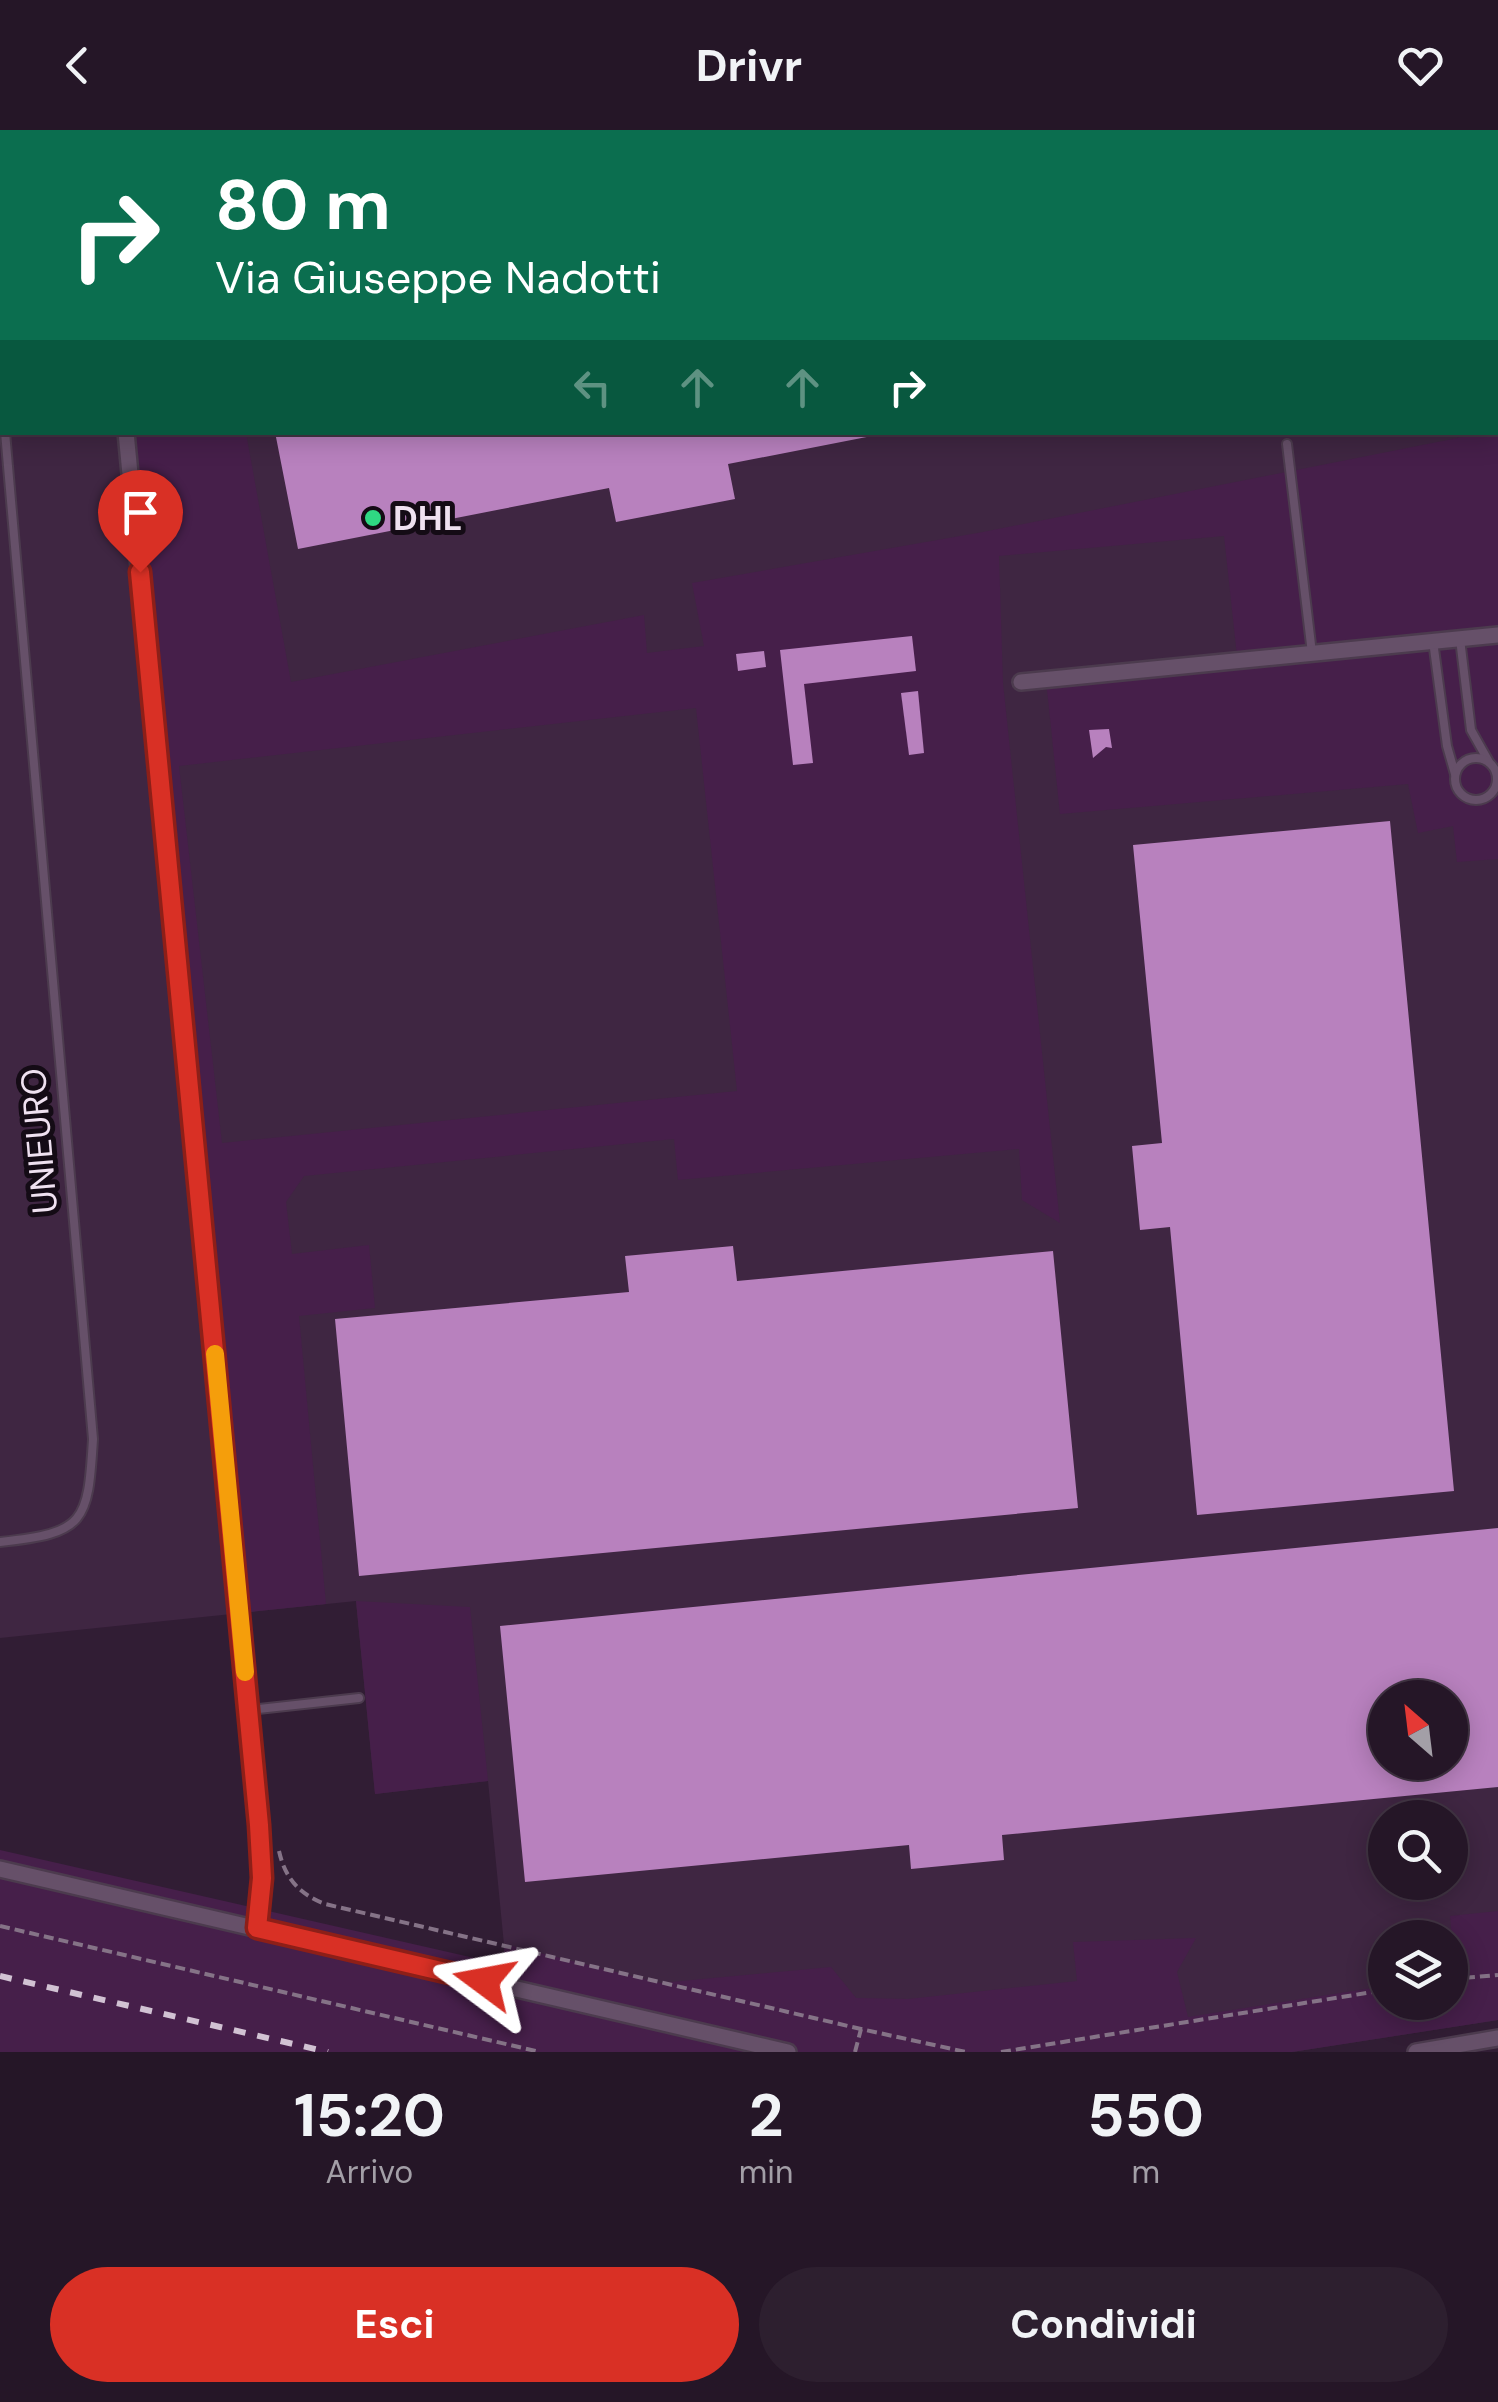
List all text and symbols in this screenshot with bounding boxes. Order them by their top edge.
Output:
text: Drivr [696,36,802,95]
icon: back [50,38,105,93]
icon: heart [1393,38,1448,93]
text: 80 m [215,160,391,251]
icon: right [50,170,180,300]
text: Via Giuseppe Nadotti [215,248,661,307]
icon: left [565,360,620,415]
icon: ahead [670,360,725,415]
icon: ahead [775,360,830,415]
icon: right [880,360,935,415]
pin [98,470,183,573]
icon: arrive [113,485,168,540]
place label: DHL [393,495,462,541]
marker: DHL [362,507,384,529]
street label: UNIEURO [10,1066,68,1216]
north arrow [1368,1680,1468,1780]
map controls [1368,1680,1468,2020]
button: search [1368,1800,1468,1900]
button: layers [1368,1920,1468,2020]
position arrow [432,1929,536,2033]
text: 15:20 [294,2076,445,2155]
text: 2 [749,2076,783,2155]
text: 550 [1087,2076,1204,2155]
text: Arrivo [326,2151,413,2193]
text: min [739,2151,793,2193]
text: m [1131,2151,1160,2193]
button: Esci [50,2267,739,2382]
button: Condividi [759,2267,1448,2382]

